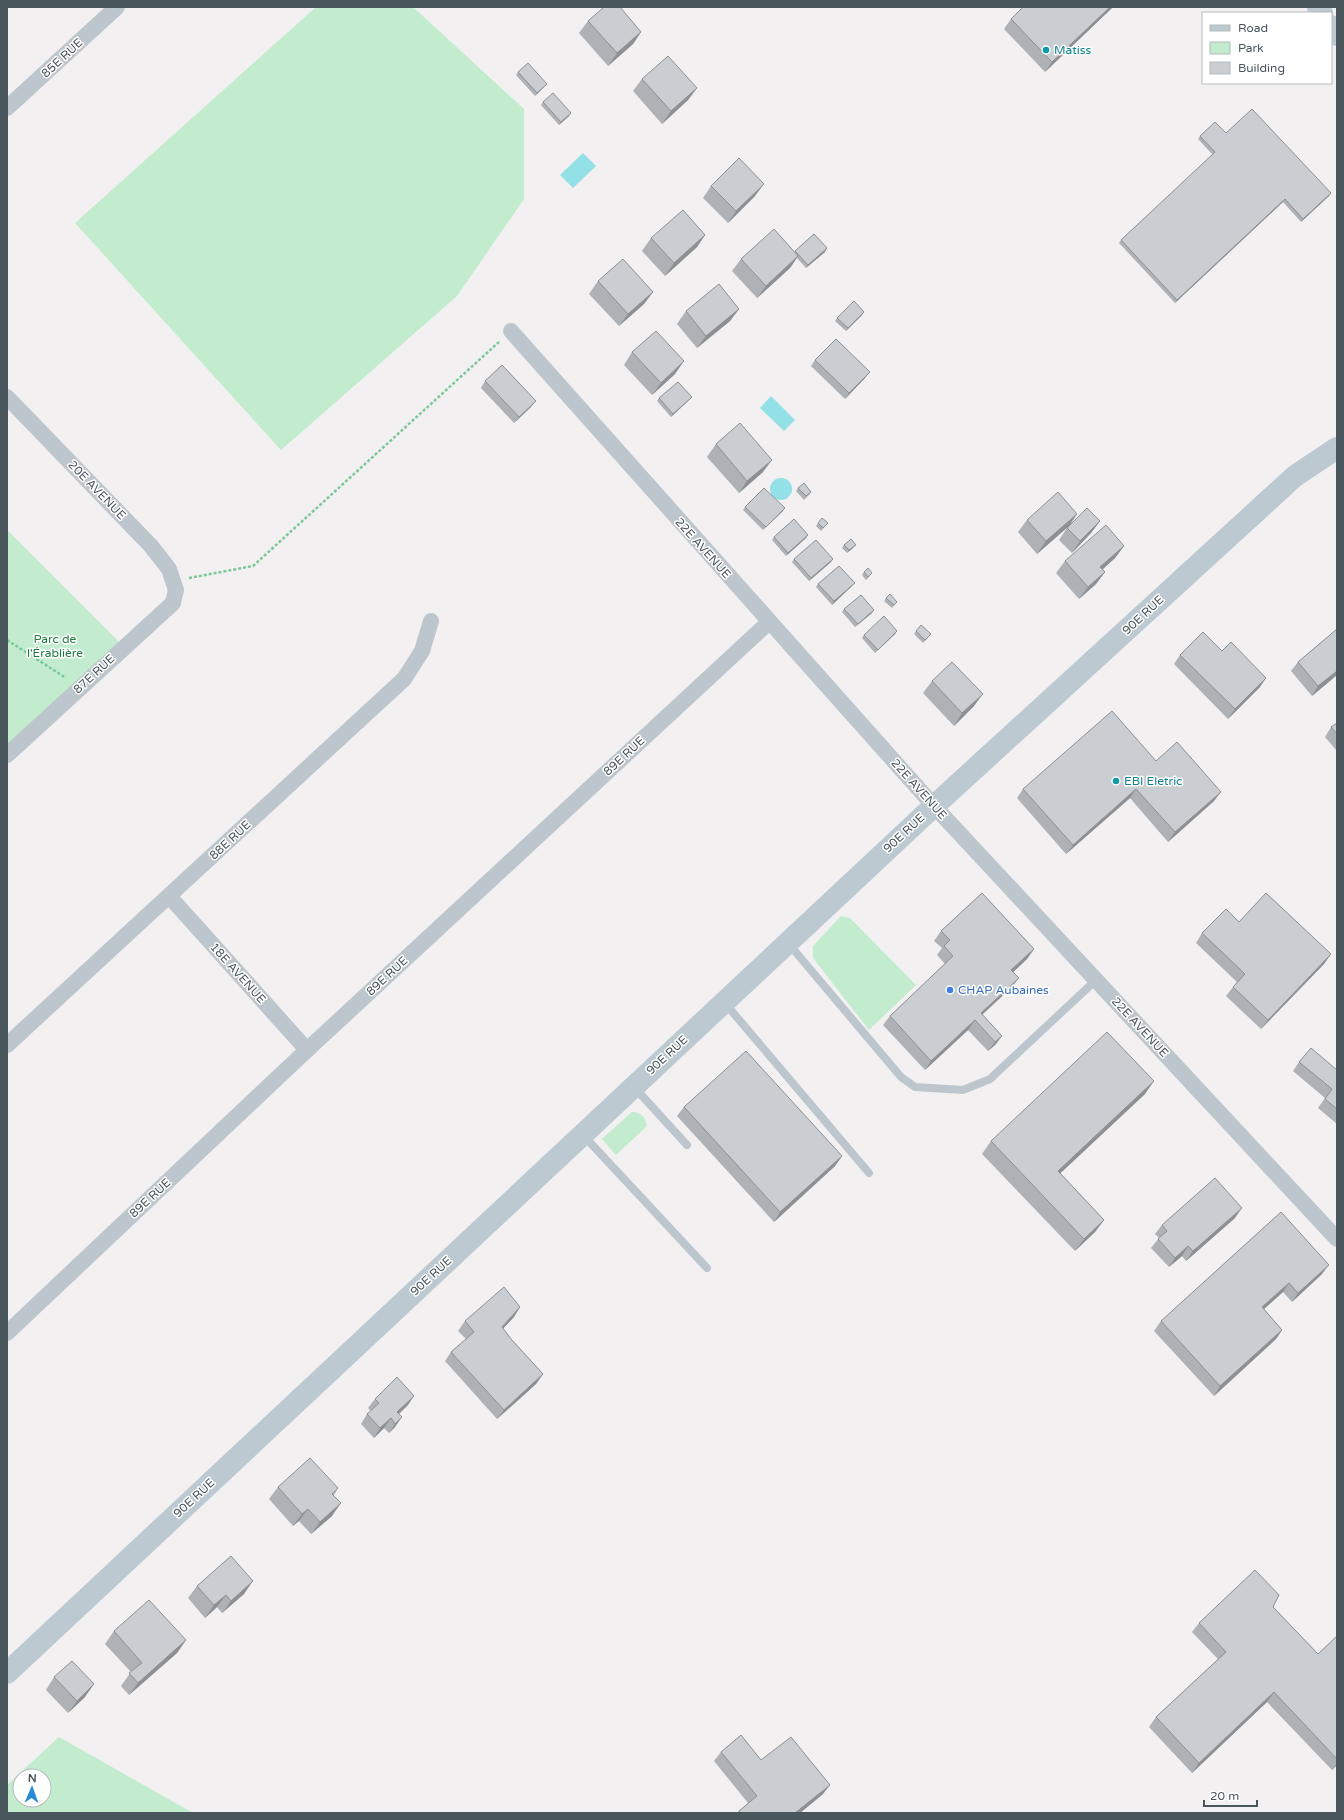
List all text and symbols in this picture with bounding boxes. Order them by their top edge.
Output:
legend [1202,12,1332,84]
text: Road [1238,21,1268,35]
street label: 85E RUE [39,35,86,81]
text: Park [1238,41,1264,55]
place label: Matiss [1054,43,1092,57]
marker: Matiss [1041,45,1051,55]
text: Building [1238,61,1285,75]
street label: 20E AVENUE [65,458,129,523]
street label: 22E AVENUE [672,515,734,581]
street label: 90E RUE [1120,592,1167,638]
park label: Parc de l'Érablière [27,632,83,660]
street label: 87E RUE [71,651,118,697]
street label: 89E RUE [601,733,648,779]
street label: 22E AVENUE [888,756,950,822]
place label: EBI Eletric [1124,774,1183,788]
marker: EBI Eletric [1111,776,1121,786]
street label: 90E RUE [881,810,928,856]
street label: 88E RUE [207,817,254,863]
street label: 18E AVENUE [207,940,269,1006]
street label: 89E RUE [364,953,411,999]
place label: CHAP Aubaines [958,983,1049,997]
marker: CHAP Aubaines [945,985,955,995]
street label: 22E AVENUE [1109,994,1171,1060]
street label: 90E RUE [644,1032,691,1078]
street label: 89E RUE [127,1175,174,1221]
street label: 90E RUE [408,1253,455,1299]
street label: 90E RUE [171,1475,218,1521]
north arrow [12,1768,52,1808]
text: N [28,1772,37,1785]
scale bar [1204,1782,1257,1808]
text: 20 m [1210,1789,1239,1803]

